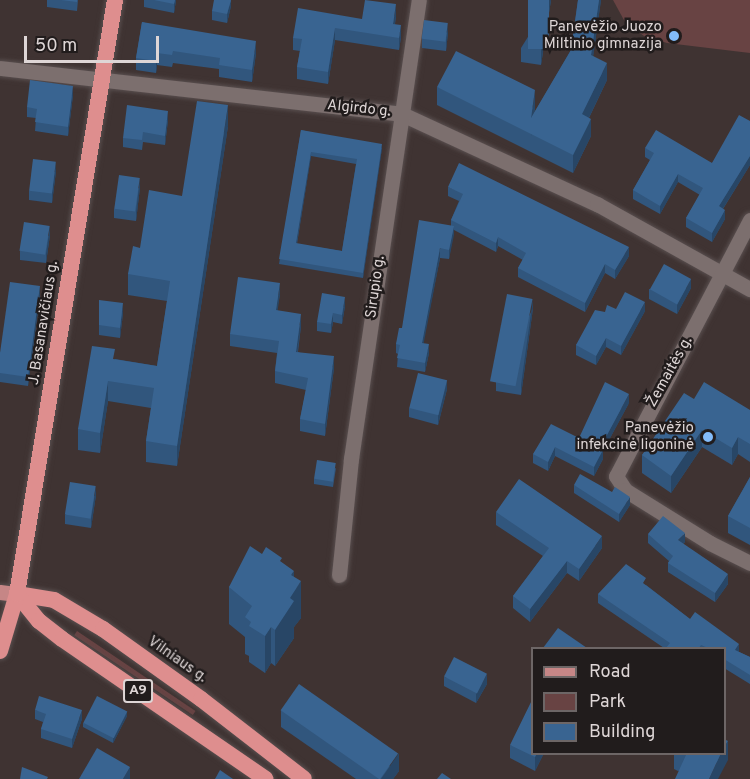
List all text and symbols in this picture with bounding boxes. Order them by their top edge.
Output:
place label: Panevėžio Juozo Miltinio gimnazija [544,18,662,53]
scale bar [27,24,162,62]
marker: Panevėžio Juozo Miltinio gimnazija [667,29,681,43]
text: 50 m [35,35,77,58]
street label: Algirdo g. [326,97,392,121]
street label: Sirupio g. [363,255,389,319]
street label: J. Basanavičiaus g. [25,260,63,386]
street label: Žemaitės g. [643,334,697,410]
place label: Panevėžio infekcinė ligoninė [576,419,694,454]
marker: Panevėžio infekcinė ligoninė [699,428,717,446]
street label: Vilniaus g. [144,633,210,687]
legend [531,647,726,755]
text: Road [589,661,631,684]
road number: A9 [123,680,153,702]
text: Park [589,691,626,714]
text: Building [589,721,655,744]

